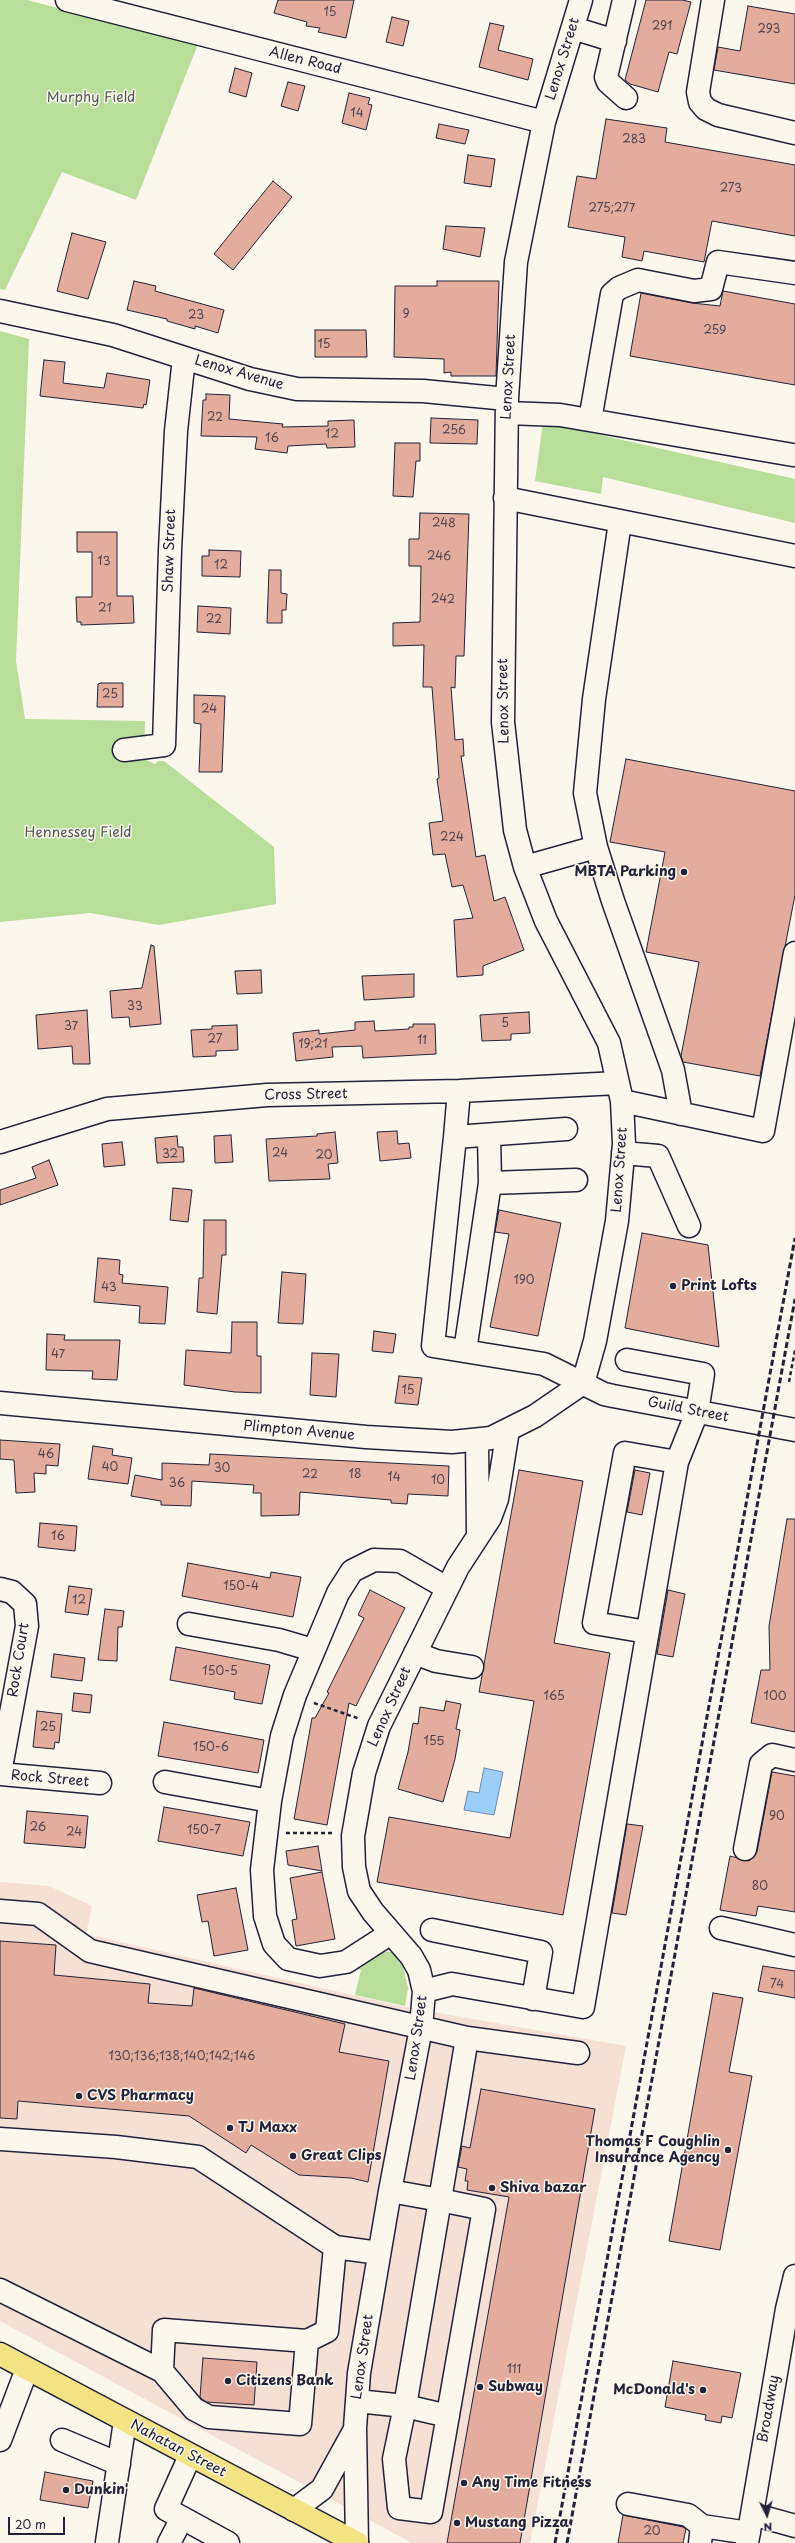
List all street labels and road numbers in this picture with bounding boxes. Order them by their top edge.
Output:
street label: Lenox Street [542,16,584,102]
street label: Allen Road [267,44,343,78]
street label: Lenox Street [498,334,520,420]
street label: Lenox Avenue [193,352,285,394]
street label: Shaw Street [160,509,180,593]
street label: Lenox Street [495,658,513,744]
street label: Cross Street [264,1086,348,1104]
street label: Lenox Street [609,1127,631,1213]
street label: Guild Street [646,1394,730,1426]
street label: Plimpton Avenue [243,1418,355,1444]
street label: Rock Court [5,1622,33,1698]
street label: Lenox Street [365,1665,415,1749]
street label: Rock Street [10,1767,90,1791]
street label: Lenox Street [403,1994,431,2082]
street label: Lenox Street [349,2313,377,2401]
street label: Broadway [755,2374,783,2444]
street label: Nahatan Street [127,2417,229,2481]

